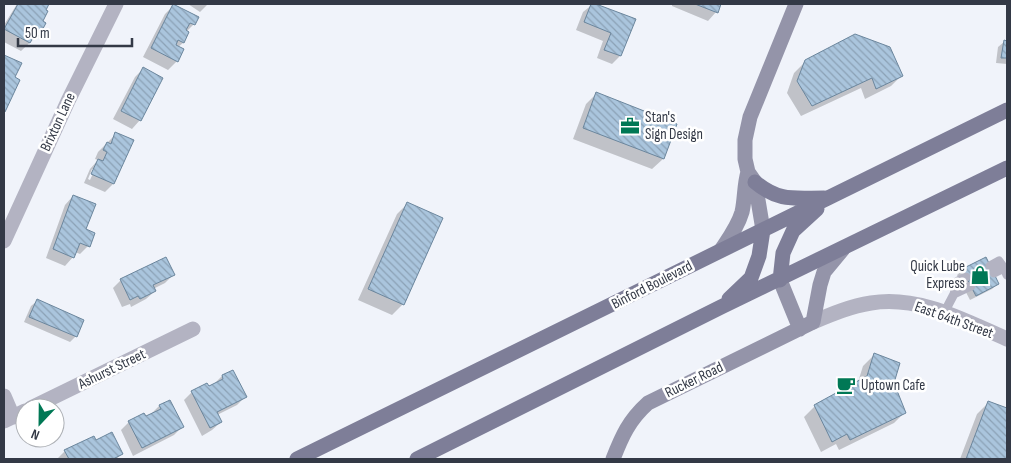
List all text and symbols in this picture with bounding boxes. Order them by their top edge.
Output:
scale bar [18,15,131,47]
text: 50 m [25,24,50,43]
street label: Brixton Lane [36,90,80,154]
place label: Stan's Sign Design [645,108,703,144]
office icon: Stan's Sign Design [619,115,641,137]
street label: Binford Boulevard [608,256,696,314]
place label: Quick Lube Express [910,257,965,293]
shop icon: Quick Lube Express [969,264,991,286]
street label: East 64th Street [912,297,996,343]
street label: Ashurst Street [74,344,149,394]
street label: Rucker Road [662,358,726,402]
cafe icon: Uptown Cafe [835,374,857,396]
place label: Uptown Cafe [861,376,925,395]
north arrow [15,398,65,448]
text: N [29,425,42,444]

